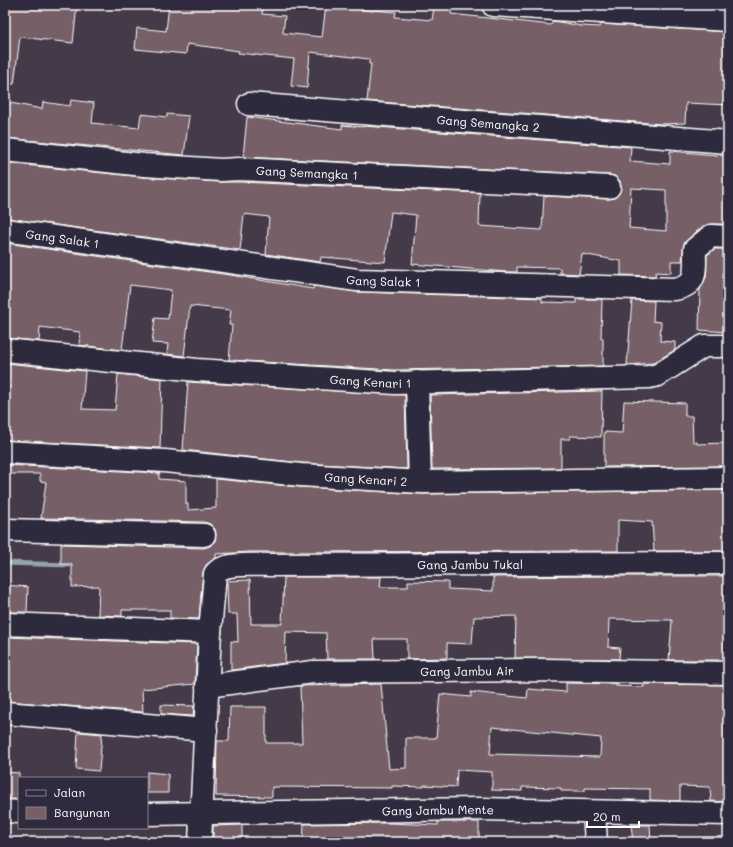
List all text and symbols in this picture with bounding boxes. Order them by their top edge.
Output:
street label: Gang Semangka 2 [436,111,540,135]
street label: Gang Semangka 1 [256,162,358,183]
street label: Gang Salak 1 [25,225,100,251]
street label: Gang Salak 1 [345,271,421,290]
street label: Gang Kenari 1 [329,371,412,391]
street label: Gang Kenari 2 [324,468,408,489]
street label: Gang Jambu Tukal [417,556,523,572]
street label: Gang Jambu Air [420,662,514,679]
legend [18,777,148,829]
text: Jalan [54,784,85,800]
street label: Gang Jambu Mente [382,801,494,818]
scale bar [587,803,639,829]
text: Bangunan [54,804,110,820]
text: 20 m [593,808,621,824]

